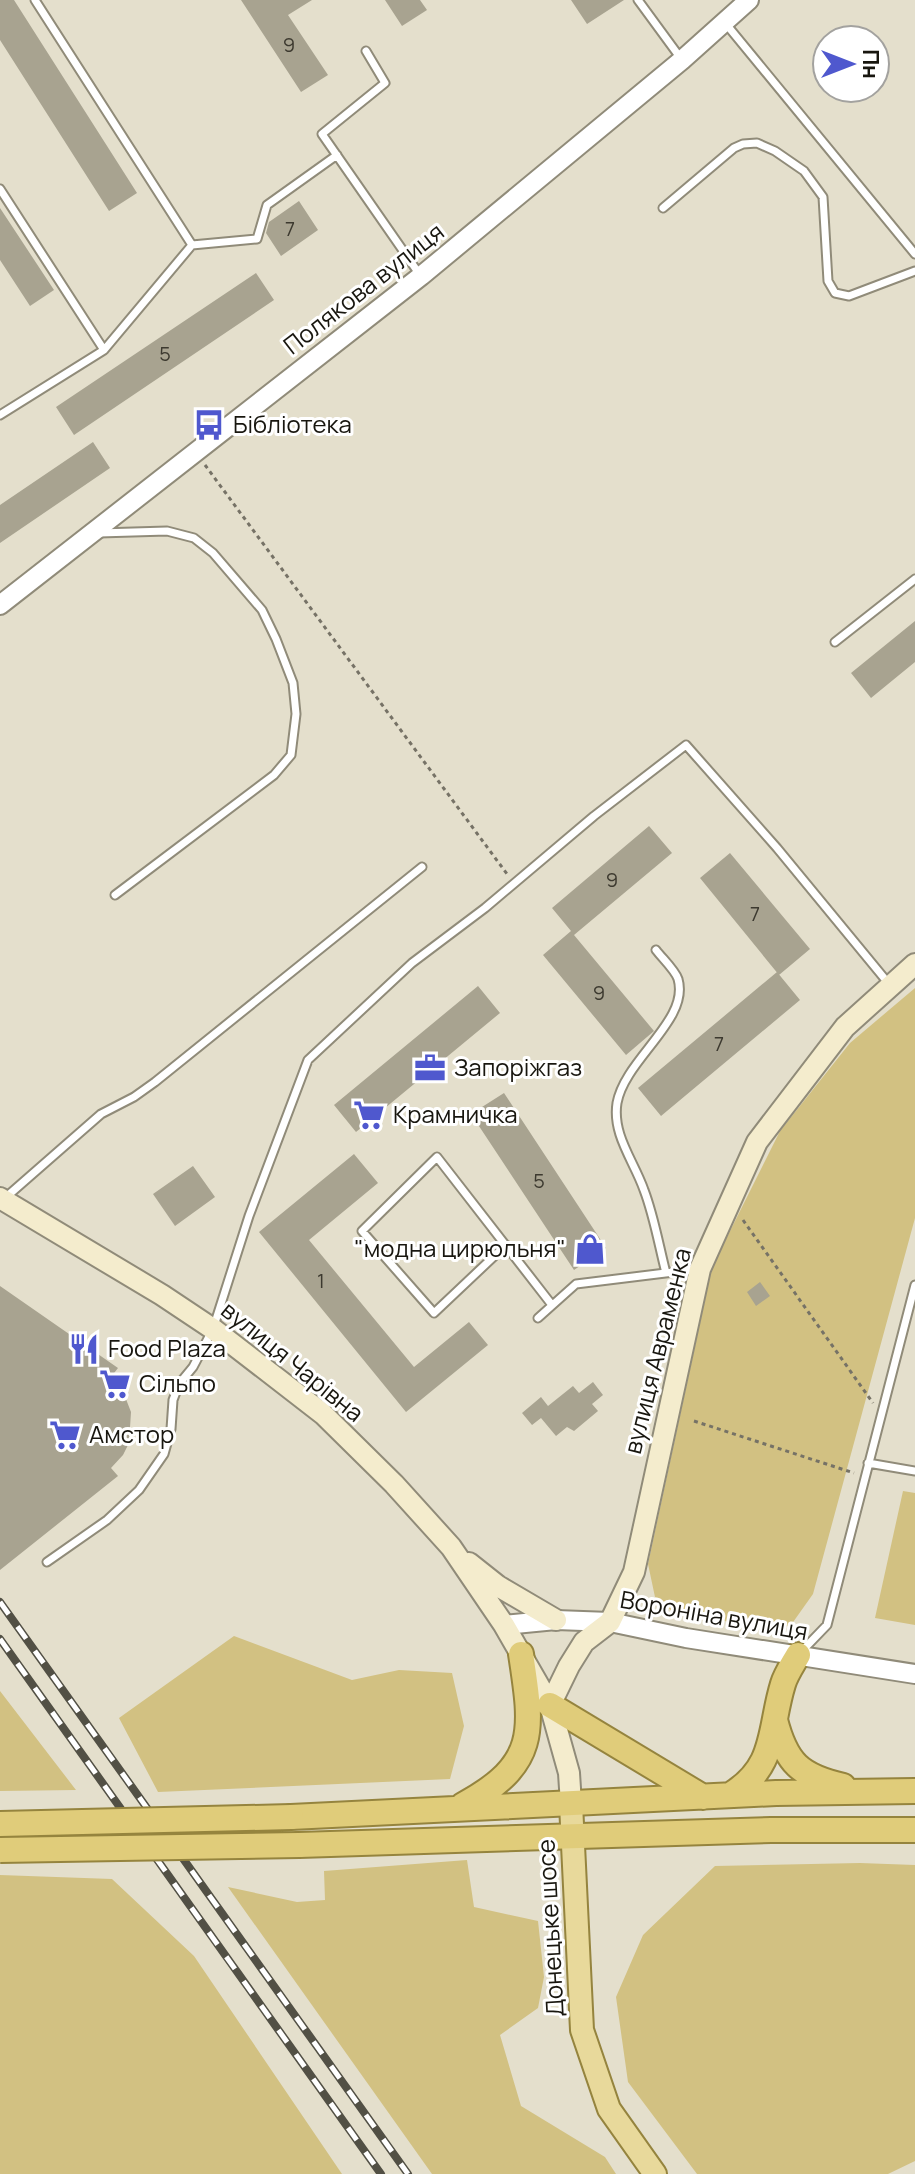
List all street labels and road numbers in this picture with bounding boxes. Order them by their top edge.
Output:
street label: Полякова вулиця [276,215,450,361]
street label: вулиця Авраменка [615,1244,698,1457]
street label: вулиця Чарівна [215,1293,371,1429]
street label: Вороніна вулиця [618,1582,811,1647]
street label: Донецьке шосе [528,1838,571,2018]

